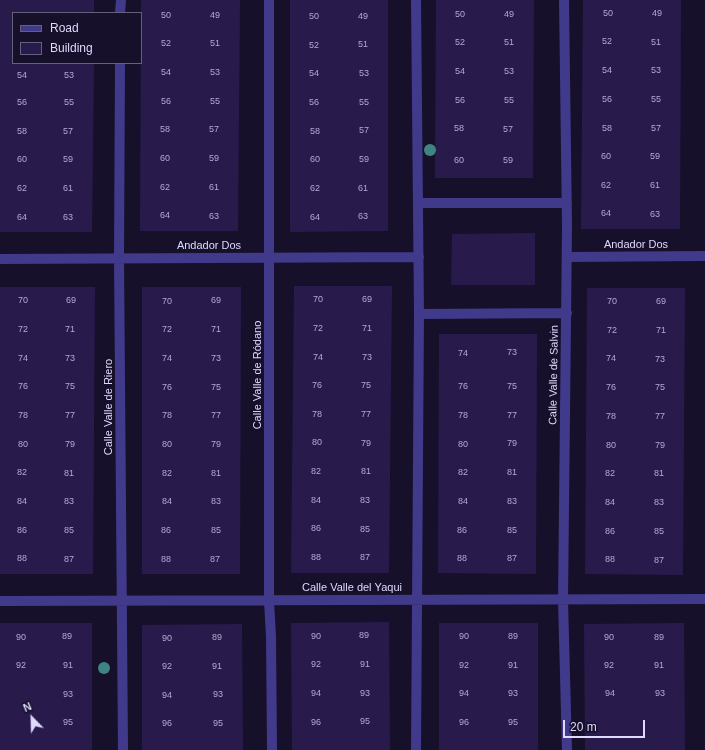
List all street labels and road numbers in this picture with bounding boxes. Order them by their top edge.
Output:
street label: Andador Dos [604,238,668,252]
street label: Andador Dos [177,239,241,253]
street label: Calle Valle de Ródano [251,321,265,429]
street label: Calle Valle de Salvin [547,325,561,425]
street label: Calle Valle de Riero [102,359,116,455]
street label: Calle Valle del Yaqui [302,581,402,595]

